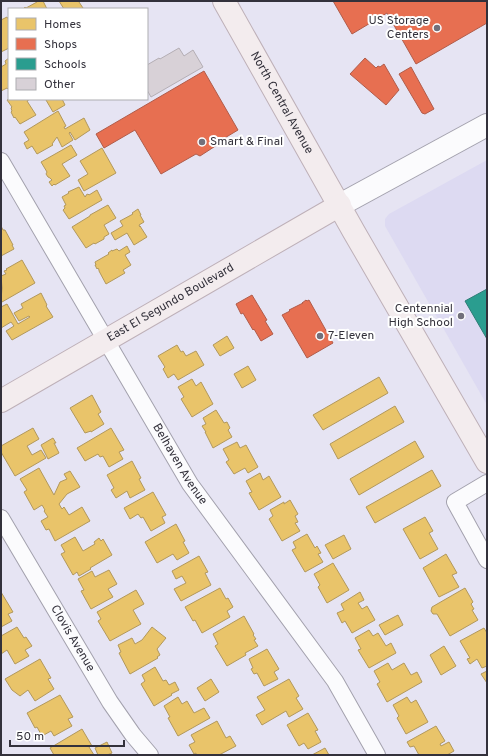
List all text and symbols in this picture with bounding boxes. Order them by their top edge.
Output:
legend [8,8,148,100]
place label: US Storage Centers [369,13,429,43]
text: Homes [44,17,81,33]
marker: US Storage Centers [432,23,442,33]
text: Shops [44,37,77,53]
street label: North Central Avenue [246,49,317,157]
text: Schools [44,57,86,73]
text: Other [44,77,76,93]
place label: Smart & Final [210,134,283,150]
marker: Smart & Final [197,137,207,147]
street label: East El Segundo Boulevard [104,260,237,346]
place label: Centennial High School [389,301,453,331]
marker: Centennial High School [456,311,466,321]
place label: 7-Eleven [328,328,374,344]
marker: 7-Eleven [315,331,325,341]
street label: Belhaven Avenue [148,421,211,508]
street label: Clovis Avenue [46,602,98,675]
scale bar [10,722,124,748]
text: 50 m [16,729,44,745]

